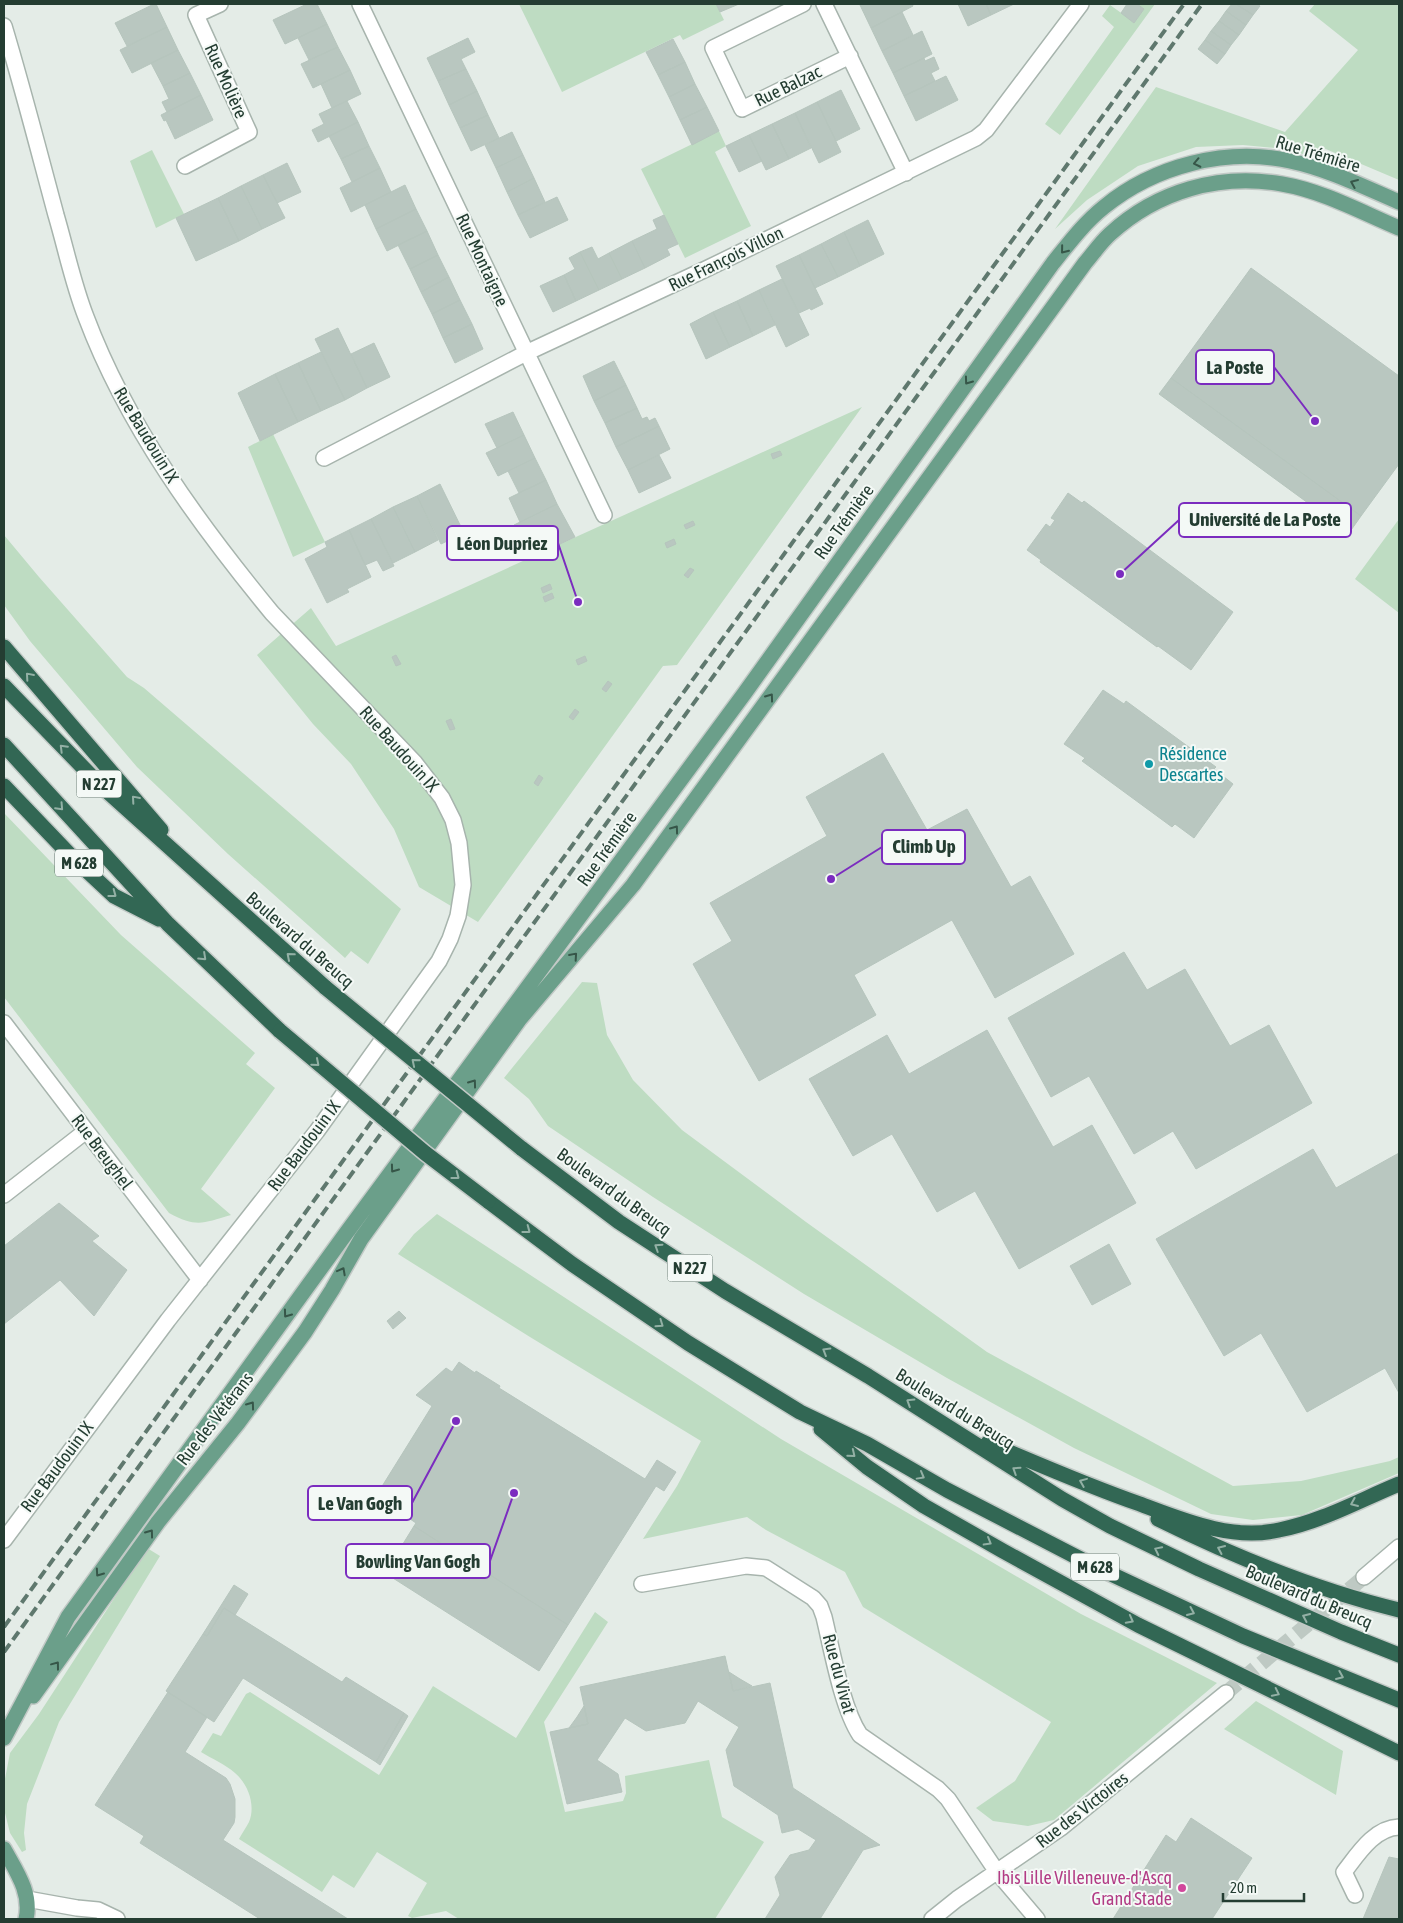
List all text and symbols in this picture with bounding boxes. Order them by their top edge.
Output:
street label: Rue Molière [201,40,252,121]
street label: Rue Balzac [751,60,825,111]
street label: Rue Trémière [1273,131,1363,176]
one-way arrow [1192,157,1201,168]
one-way arrow [1351,179,1359,189]
street label: Rue Montaigne [452,210,513,310]
street label: Rue François Villon [665,222,787,295]
one-way arrow [1061,244,1069,253]
callout: La Poste [1196,350,1274,384]
text: La Poste [1206,356,1264,378]
one-way arrow [965,375,974,385]
street label: Rue Baudouin IX [110,383,184,487]
street label: Rue Trémière [809,480,878,563]
callout: Université de La Poste [1179,503,1351,537]
text: Université de La Poste [1189,508,1341,530]
callout: Léon Dupriez [447,526,558,560]
text: Léon Dupriez [457,532,548,554]
one-way arrow [26,673,35,682]
one-way arrow [764,693,773,703]
street label: Rue Baudouin IX [356,702,444,796]
place label: Résidence Descartes [1159,743,1227,785]
one-way arrow [60,744,69,753]
marker: Résidence Descartes [1143,758,1155,770]
road number: N 227 [76,771,122,798]
one-way arrow [132,796,141,805]
one-way arrow [54,801,63,810]
street label: Rue Trémière [572,807,641,890]
one-way arrow [669,826,677,835]
callout: Climb Up [882,830,965,864]
text: Climb Up [892,835,956,857]
road number: M 628 [55,850,103,876]
street label: Boulevard du Breucq [242,887,358,992]
one-way arrow [107,888,117,897]
one-way arrow [198,951,207,960]
one-way arrow [286,953,295,962]
one-way arrow [568,953,577,962]
one-way arrow [311,1057,320,1066]
one-way arrow [412,1060,421,1068]
one-way arrow [467,1079,476,1089]
street label: Rue Baudouin IX [263,1096,345,1195]
street label: Rue Breughel [67,1110,138,1194]
street label: Boulevard du Breucq [553,1143,675,1240]
one-way arrow [391,1163,400,1173]
one-way arrow [450,1171,459,1179]
one-way arrow [521,1224,531,1233]
one-way arrow [654,1244,663,1253]
road number: N 227 [668,1254,712,1282]
one-way arrow [336,1267,346,1276]
one-way arrow [285,1308,293,1317]
one-way arrow [654,1318,664,1327]
one-way arrow [822,1347,831,1357]
street label: Boulevard du Breucq [892,1364,1018,1453]
street label: Rue des Vétérans [172,1368,257,1469]
one-way arrow [906,1399,915,1409]
one-way arrow [245,1401,254,1411]
street label: Rue Baudouin IX [16,1417,98,1516]
one-way arrow [846,1449,855,1457]
one-way arrow [1013,1467,1022,1476]
one-way arrow [915,1470,924,1480]
one-way arrow [1079,1478,1088,1489]
callout: Le Van Gogh [308,1486,412,1520]
text: Le Van Gogh [318,1492,402,1514]
one-way arrow [1350,1496,1359,1507]
one-way arrow [144,1529,153,1538]
one-way arrow [982,1536,991,1546]
callout: Bowling Van Gogh [346,1544,490,1578]
one-way arrow [1217,1544,1226,1555]
one-way arrow [1154,1546,1163,1556]
text: Bowling Van Gogh [356,1550,480,1572]
road number: M 628 [1071,1554,1119,1580]
street label: Boulevard du Breucq [1243,1560,1376,1633]
one-way arrow [96,1567,105,1577]
one-way arrow [1186,1606,1195,1616]
one-way arrow [1302,1612,1310,1622]
one-way arrow [1125,1614,1134,1624]
street label: Rue du Vivat [819,1632,860,1716]
one-way arrow [51,1662,59,1671]
one-way arrow [1335,1670,1344,1680]
one-way arrow [1271,1687,1280,1697]
street label: Rue des Victoires [1032,1767,1132,1852]
place label: Ibis Lille Villeneuve-d'Ascq Grand Stade [997,1867,1172,1909]
scale bar [1223,1870,1304,1902]
text: 20 m [1230,1879,1257,1896]
marker: Ibis Lille Villeneuve-d'Ascq Grand Stade [1176,1882,1188,1894]

